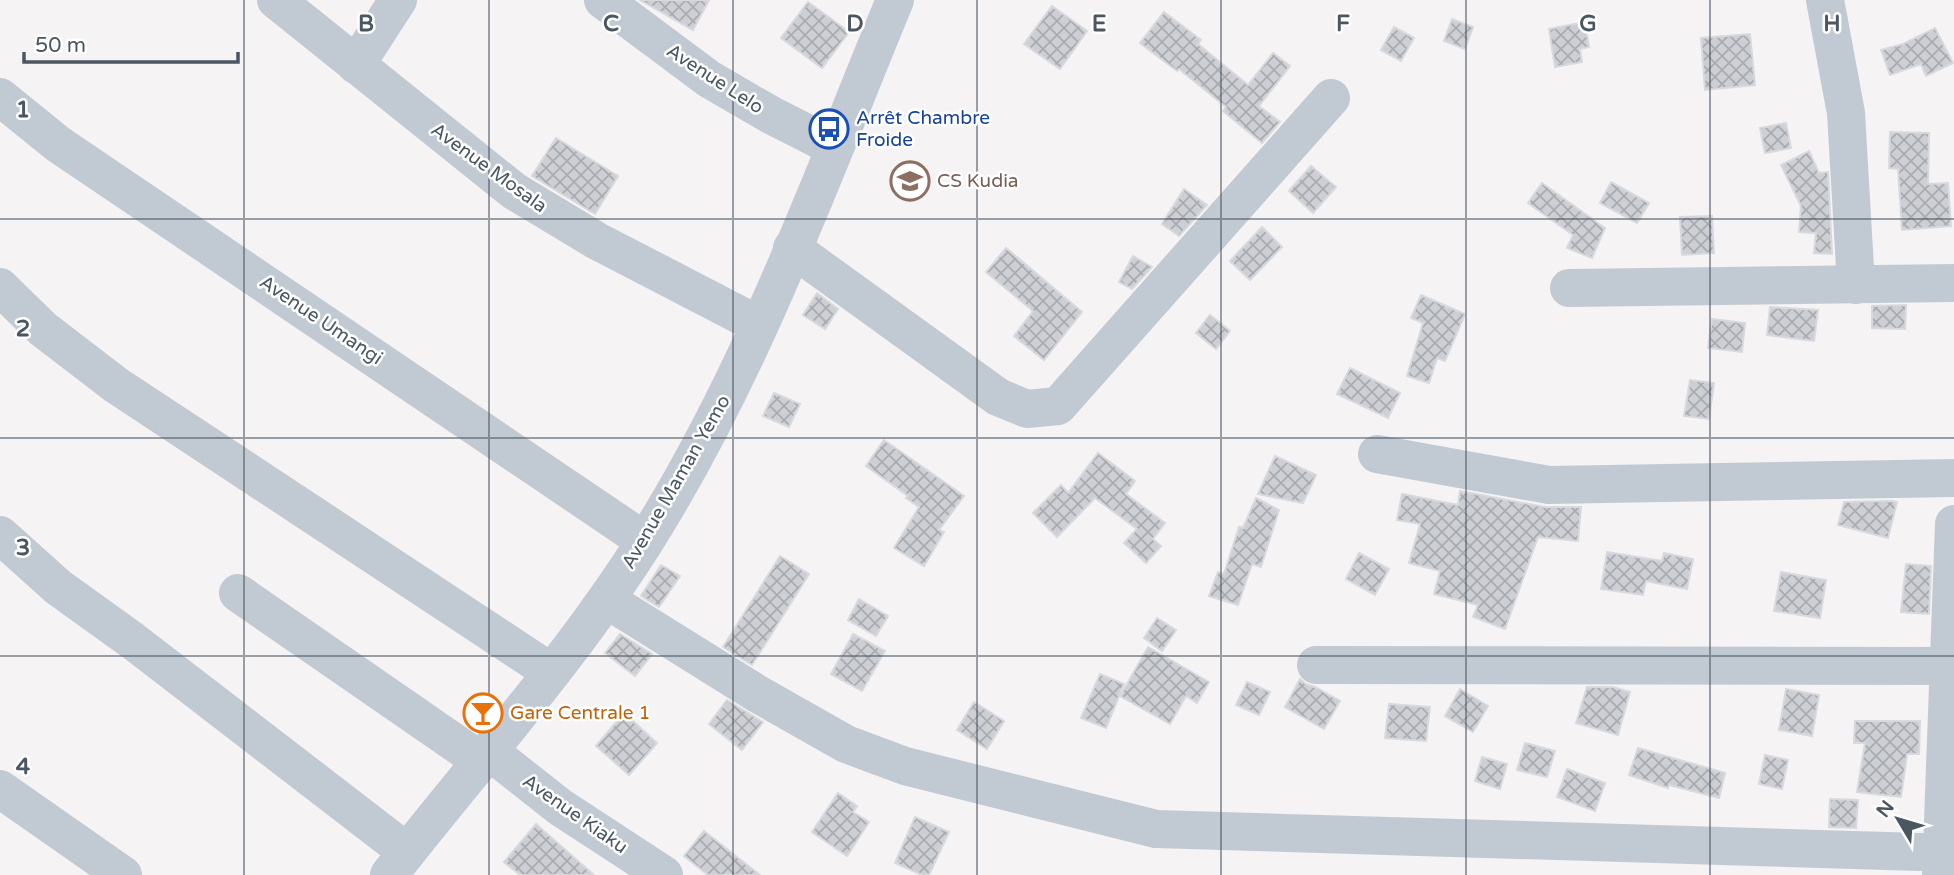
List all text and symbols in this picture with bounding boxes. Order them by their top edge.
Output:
text: B [358,10,374,38]
text: C [603,10,619,38]
text: D [846,10,864,38]
text: E [1092,10,1106,38]
text: F [1336,10,1350,38]
text: G [1579,10,1597,38]
text: H [1823,10,1841,38]
scale bar [24,21,238,65]
text: 50 m [35,33,86,58]
street label: Avenue Lelo [662,40,768,118]
text: 1 [16,96,30,124]
place label: Arrêt Chambre Froide [856,107,990,151]
bus stop icon: Arrêt Chambre Froide [808,108,850,150]
street label: Avenue Mosala [427,119,551,217]
school or university icon: CS Kudia [889,160,931,202]
place label: CS Kudia [937,170,1019,192]
street label: Avenue Umangi [255,271,387,369]
text: 2 [16,315,30,343]
street label: Avenue Maman Yemo [617,391,735,573]
text: 3 [16,534,30,562]
bar icon: Gare Centrale 1 [462,692,504,734]
place label: Gare Centrale 1 [510,702,650,724]
text: 4 [16,753,31,781]
street label: Avenue Kiaku [518,770,632,858]
north arrow [1863,784,1933,854]
text: N [1872,796,1899,822]

